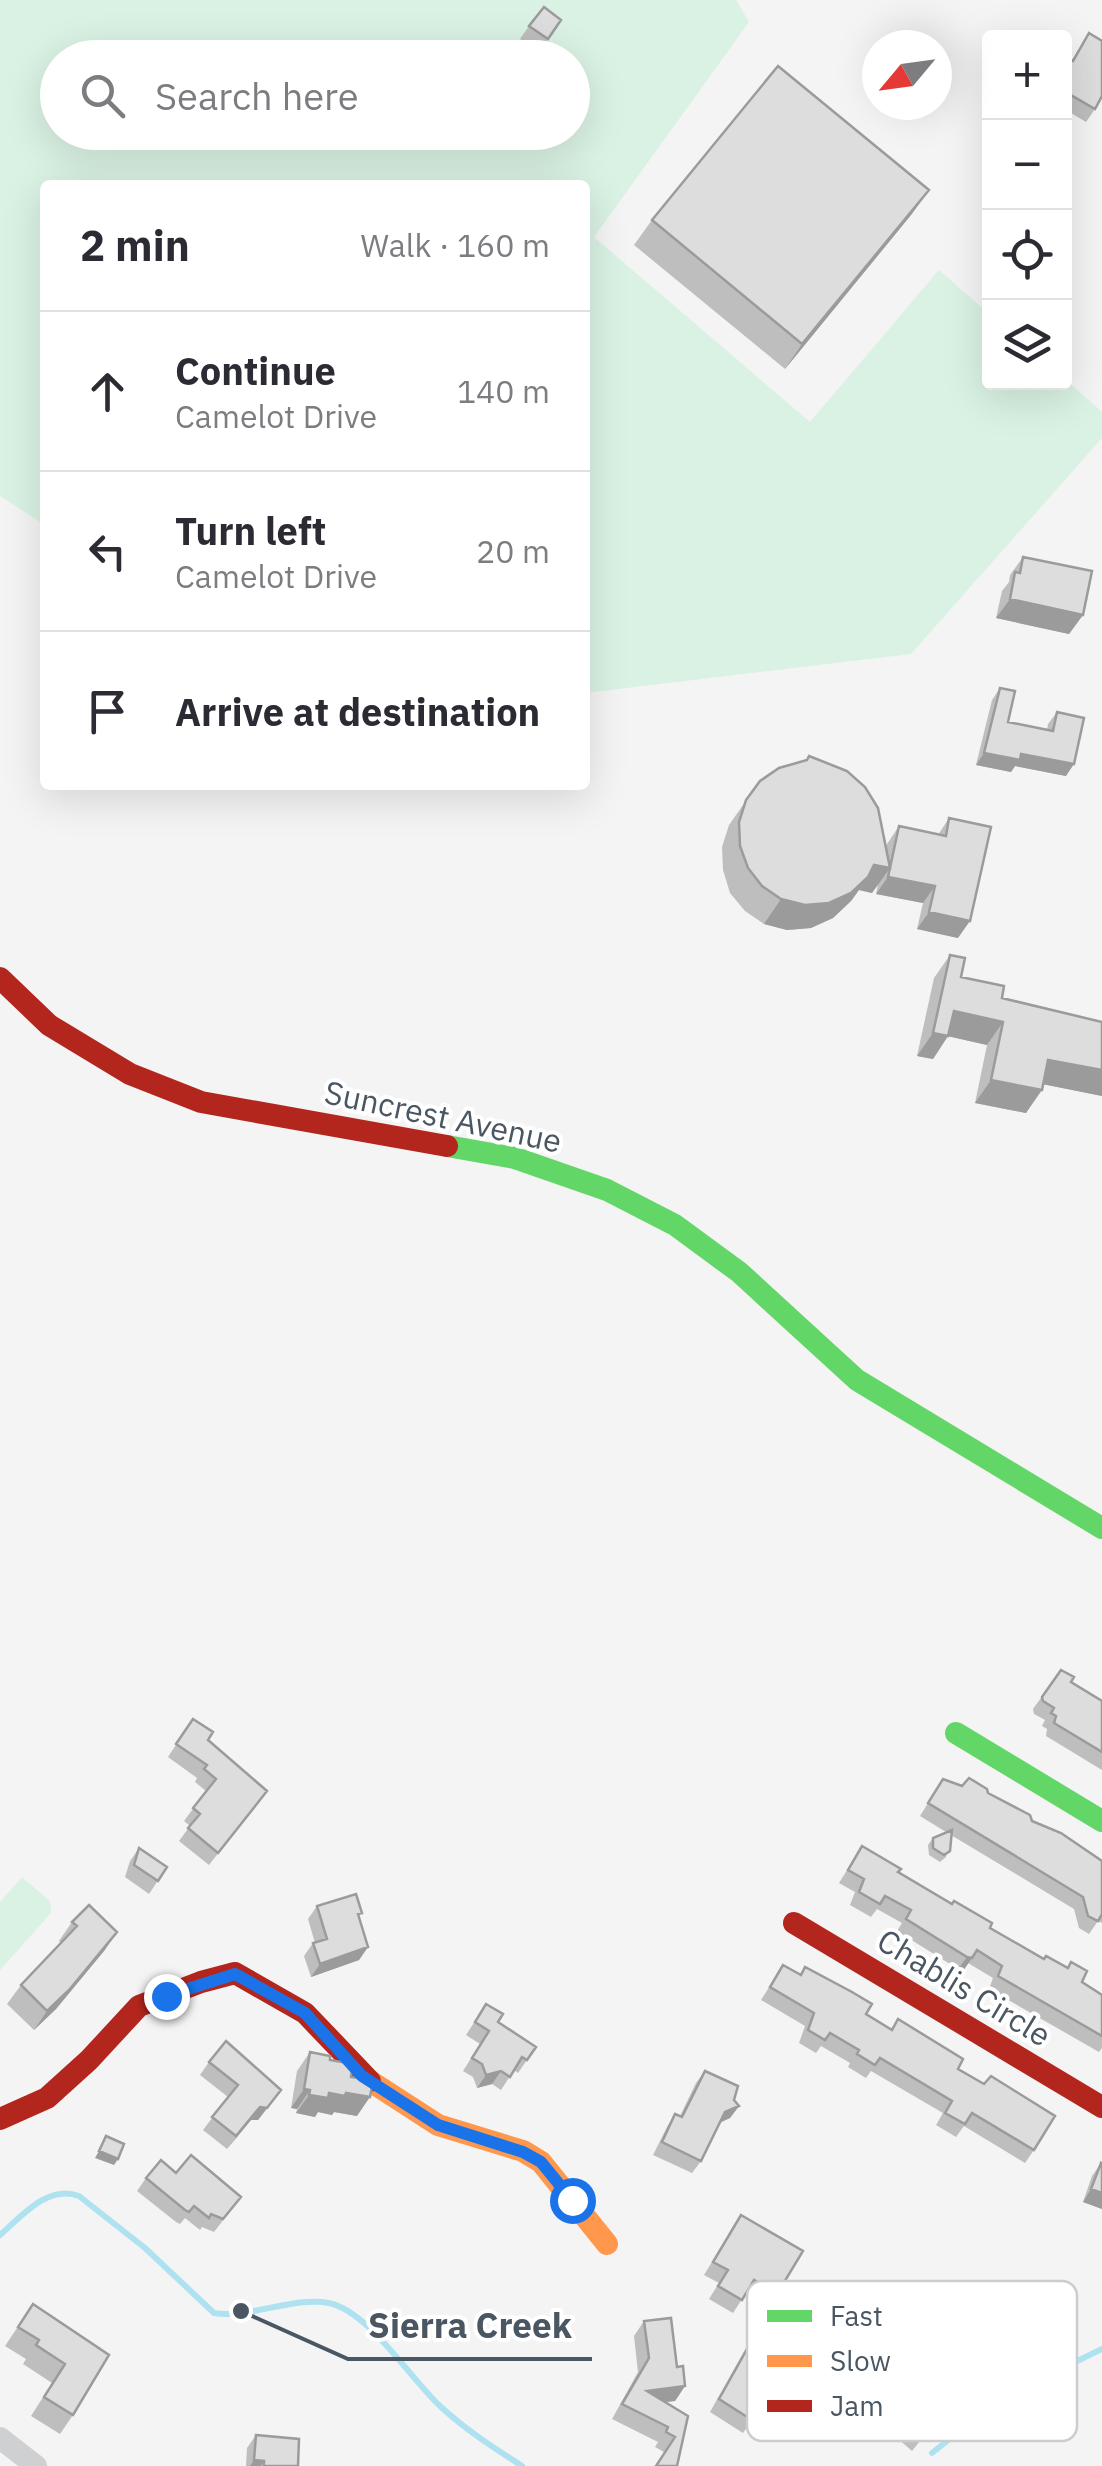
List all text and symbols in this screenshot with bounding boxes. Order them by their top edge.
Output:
north arrow [862,30,952,120]
map controls [982,30,1072,390]
button: + [982,30,1072,120]
search box [40,40,590,150]
icon: search [75,68,130,123]
text: Search here [155,71,359,120]
button: − [982,120,1072,210]
button: locate [982,210,1072,300]
text: 2 min [80,218,190,273]
text: Walk · 160 m [361,224,550,266]
button: layers [982,300,1072,390]
text: Continue [175,346,336,395]
icon: ahead [80,364,135,419]
text: 140 m [457,370,550,412]
text: Camelot Drive [175,395,377,437]
text: Turn left [175,506,326,555]
icon: left [80,524,135,579]
text: 20 m [476,530,550,572]
text: Camelot Drive [175,555,377,597]
icon: arrive [80,684,135,739]
text: Arrive at destination [175,687,540,736]
street label: Suncrest Avenue [321,1070,566,1162]
street label: Chablis Circle [870,1919,1059,2055]
route end [144,1974,190,2020]
route start [550,2178,596,2224]
legend [747,2281,1077,2441]
callout: Sierra Creek [348,2294,592,2359]
text: Fast [830,2297,883,2334]
text: Sierra Creek [368,2302,573,2348]
text: Slow [830,2342,891,2379]
text: Jam [830,2387,884,2424]

